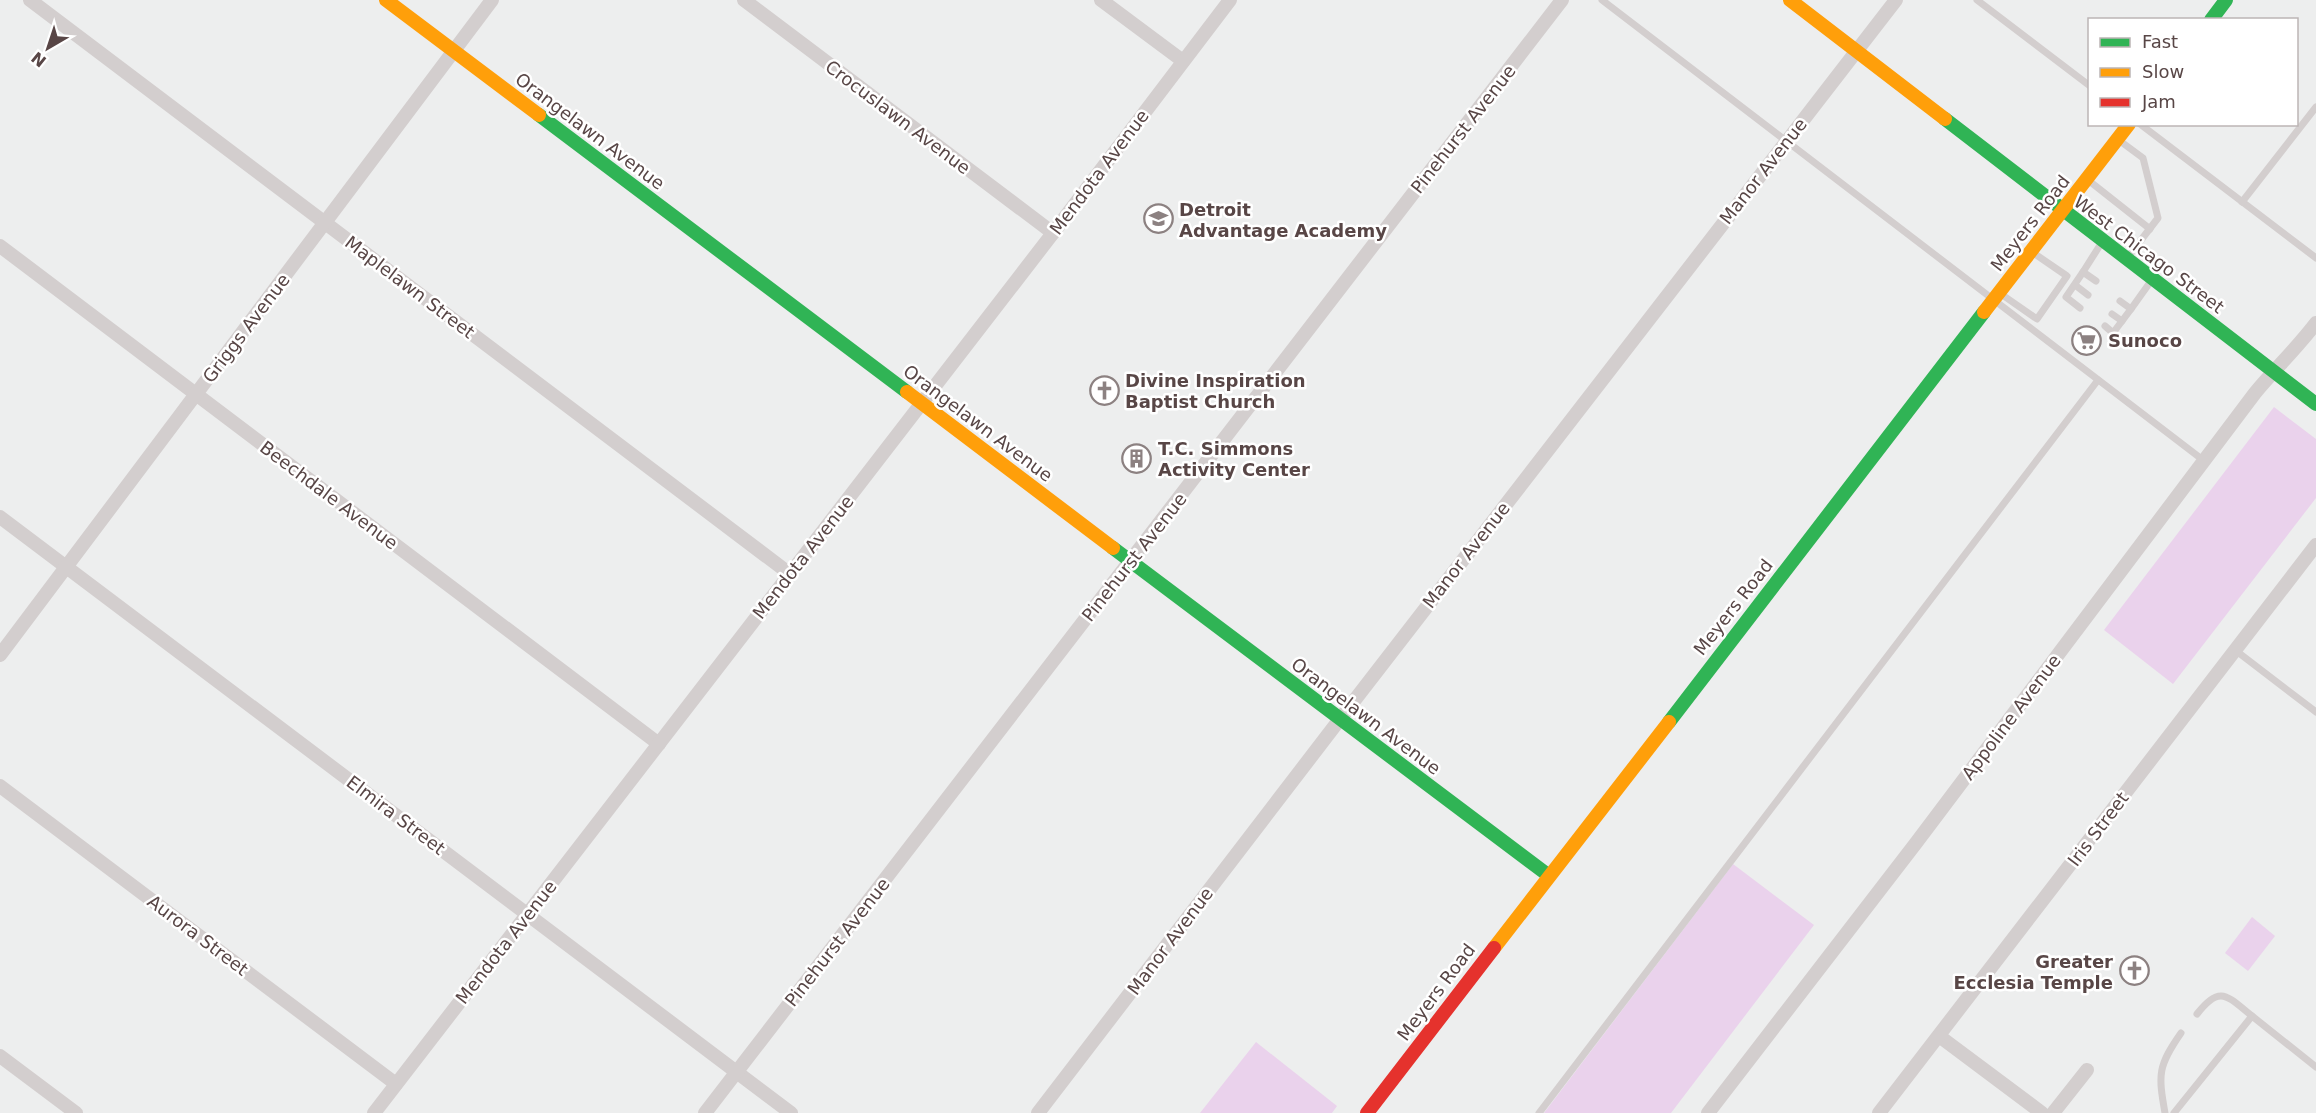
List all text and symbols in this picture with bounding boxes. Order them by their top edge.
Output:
north arrow [18,18,78,78]
legend [2088,18,2298,126]
text: Fast [2142,31,2178,52]
text: N [28,48,50,71]
street label: Crocuslawn Avenue [821,56,975,178]
street label: Pinehurst Avenue [1406,61,1520,197]
text: Slow [2142,61,2184,82]
street label: Orangelawn Avenue [511,68,669,194]
text: Jam [2141,91,2176,112]
street label: Mendota Avenue [1045,105,1153,239]
street label: Manor Avenue [1715,114,1811,228]
street label: Meyers Road [1986,171,2074,275]
street label: West Chicago Street [2070,191,2228,317]
place label: Detroit Advantage Academy [1179,199,1387,241]
school or university icon: Detroit Advantage Academy [1142,203,1174,235]
street label: Maplelawn Street [341,231,479,343]
street label: Griggs Avenue [198,269,294,387]
supermarket icon: Sunoco [2071,324,2103,356]
place label: Sunoco [2108,330,2182,351]
street label: Orangelawn Avenue [899,360,1057,486]
place label: Divine Inspiration Baptist Church [1125,370,1306,412]
church icon: Divine Inspiration Baptist Church [1088,374,1120,406]
street label: Beechdale Avenue [256,436,402,554]
place label: T.C. Simmons Activity Center [1158,438,1310,480]
building icon: T.C. Simmons Activity Center [1121,442,1153,474]
street label: Pinehurst Avenue [1077,489,1191,625]
street label: Mendota Avenue [748,491,858,623]
street label: Manor Avenue [1418,498,1514,612]
street label: Meyers Road [1689,555,1777,659]
street label: Appoline Avenue [1957,650,2065,784]
street label: Orangelawn Avenue [1287,653,1445,779]
street label: Elmira Street [343,771,449,859]
street label: Iris Street [2063,788,2133,870]
street label: Pinehurst Avenue [780,874,894,1010]
street label: Mendota Avenue [451,876,561,1008]
street label: Manor Avenue [1123,883,1217,999]
street label: Aurora Street [144,890,252,980]
street label: Meyers Road [1393,939,1479,1045]
place label: Greater Ecclesia Temple [1954,951,2113,993]
church icon: Greater Ecclesia Temple [2118,955,2150,987]

